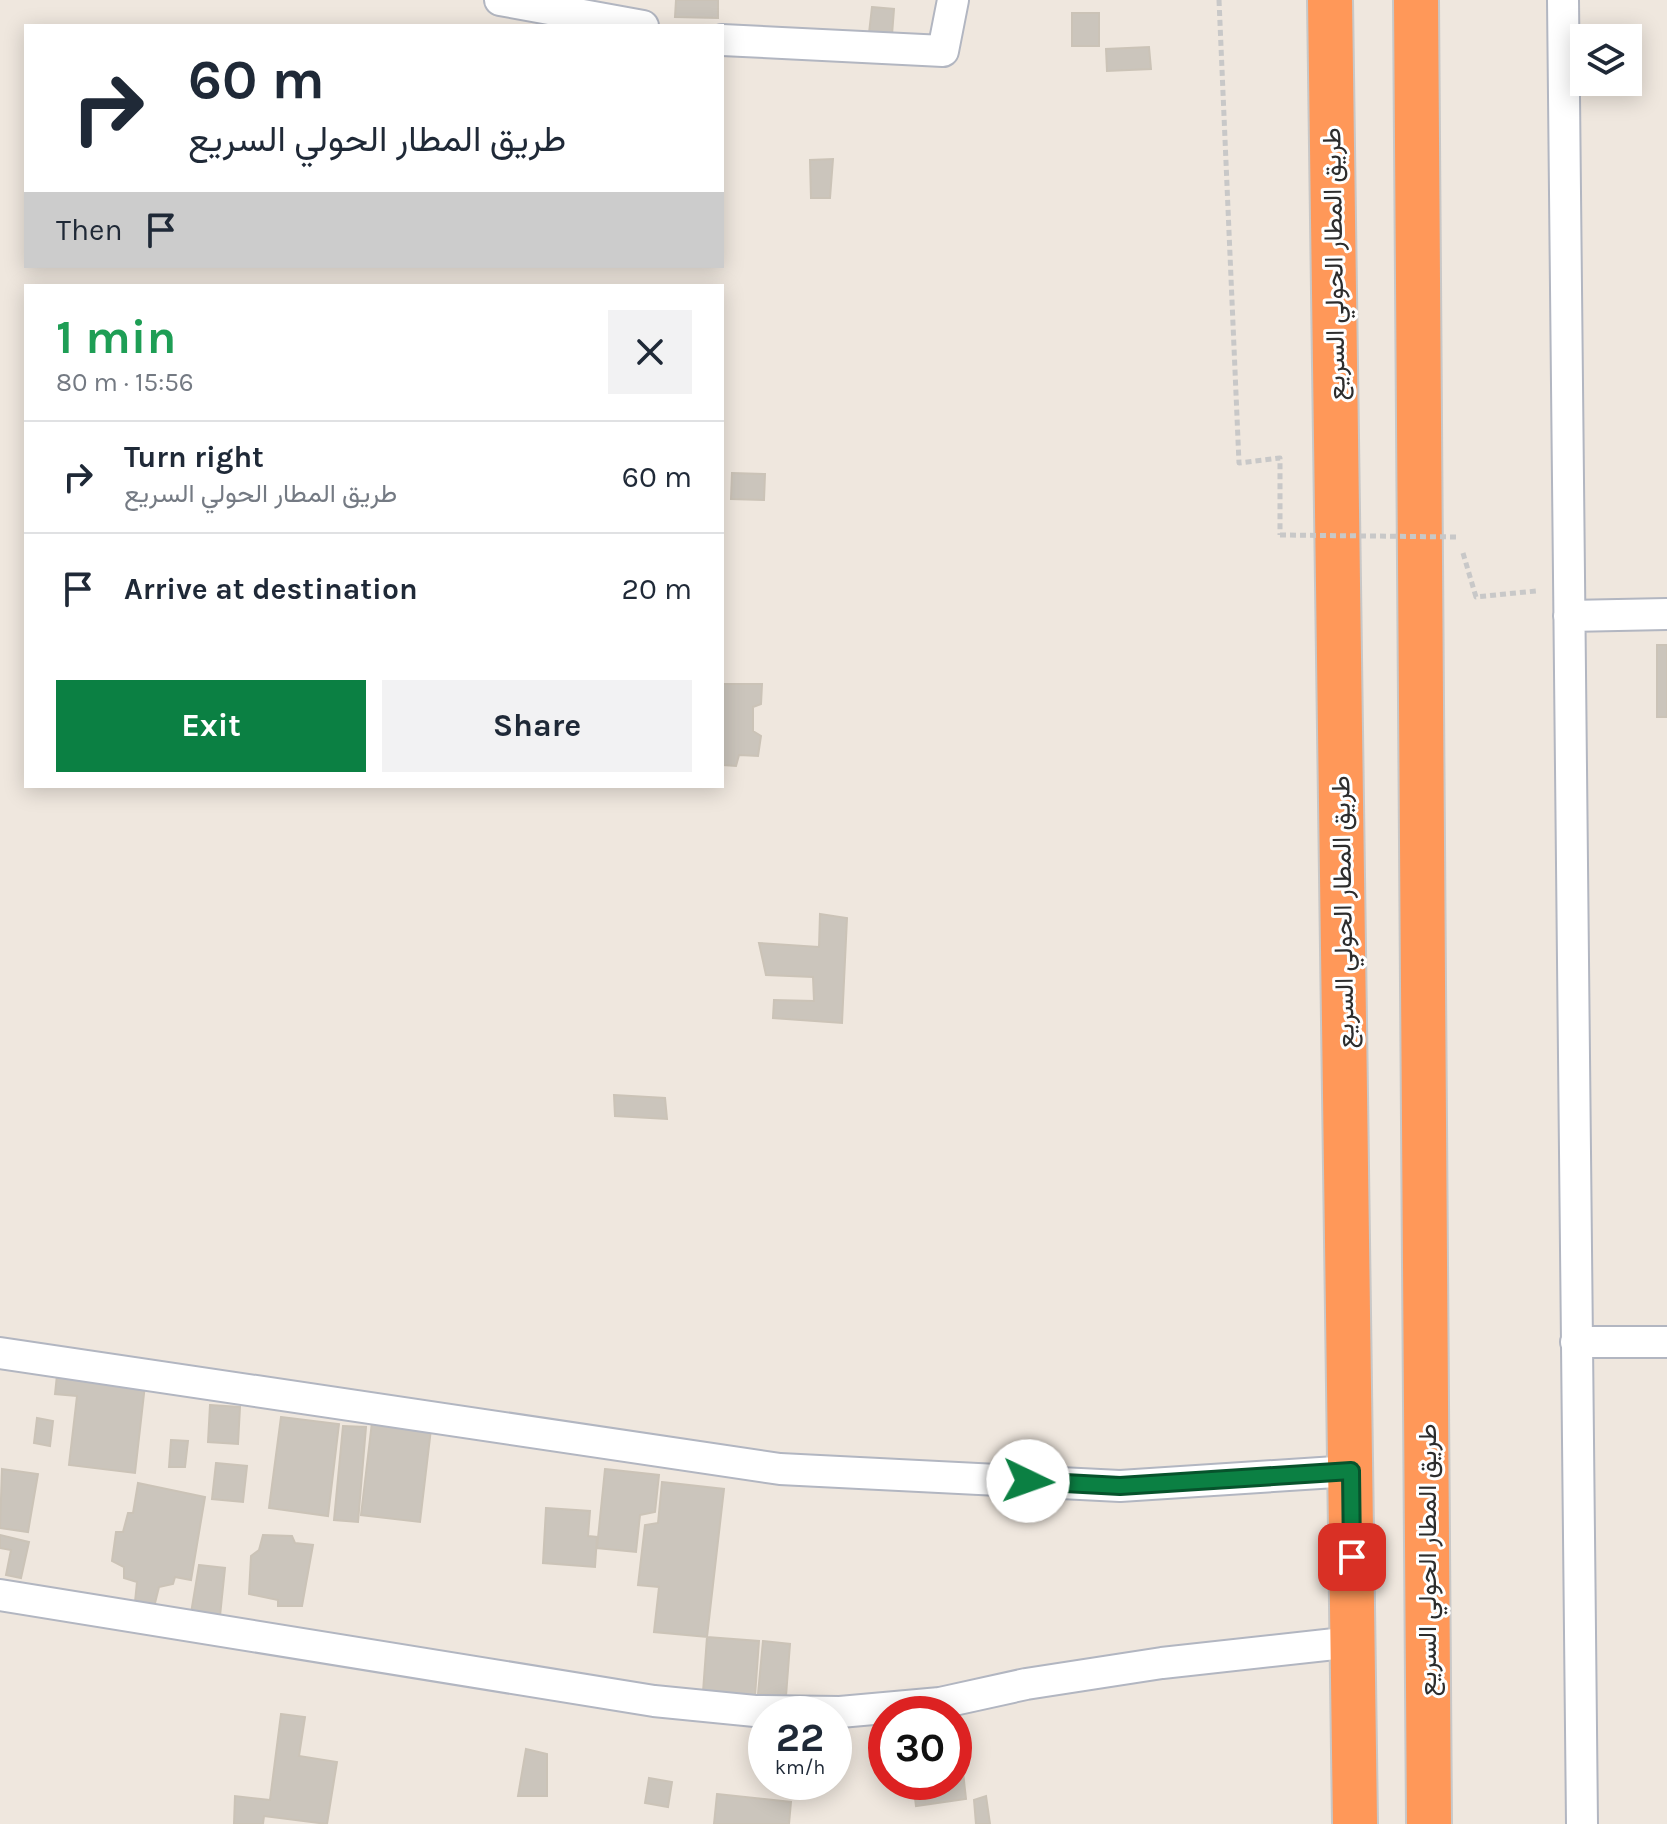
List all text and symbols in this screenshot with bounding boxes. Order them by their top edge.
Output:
map controls [1570,24,1642,96]
button: layers [1570,24,1642,96]
text: 60 m [188,47,325,112]
icon: right [56,56,160,160]
text: طريق المطار الحولي السريع [188,118,566,160]
street label: طريق المطار الحولي السريع [1316,127,1357,401]
icon: arrive [139,208,183,252]
text: Then [56,212,123,248]
text: 1 min [56,309,176,365]
button: close [608,310,692,394]
text: 80 m · 15:56 [56,367,194,398]
text: Turn right [124,439,264,475]
icon: right [56,455,100,499]
text: 60 m [622,459,692,495]
text: طريق المطار الحولي السريع [124,478,397,509]
icon: arrive [56,567,100,611]
text: Arrive at destination [124,571,418,607]
text: 20 m [622,571,692,607]
button: Exit [56,680,366,772]
button: Share [382,680,692,772]
street label: طريق المطار الحولي السريع [1325,775,1366,1049]
street label: طريق المطار الحولي السريع [1412,1423,1448,1697]
position arrow [986,1439,1070,1523]
pin [1318,1523,1386,1591]
icon: arrive [1330,1535,1374,1579]
speed limit sign: 30 [868,1696,972,1800]
text: 22 [776,1714,824,1761]
text: km/h [775,1756,825,1779]

